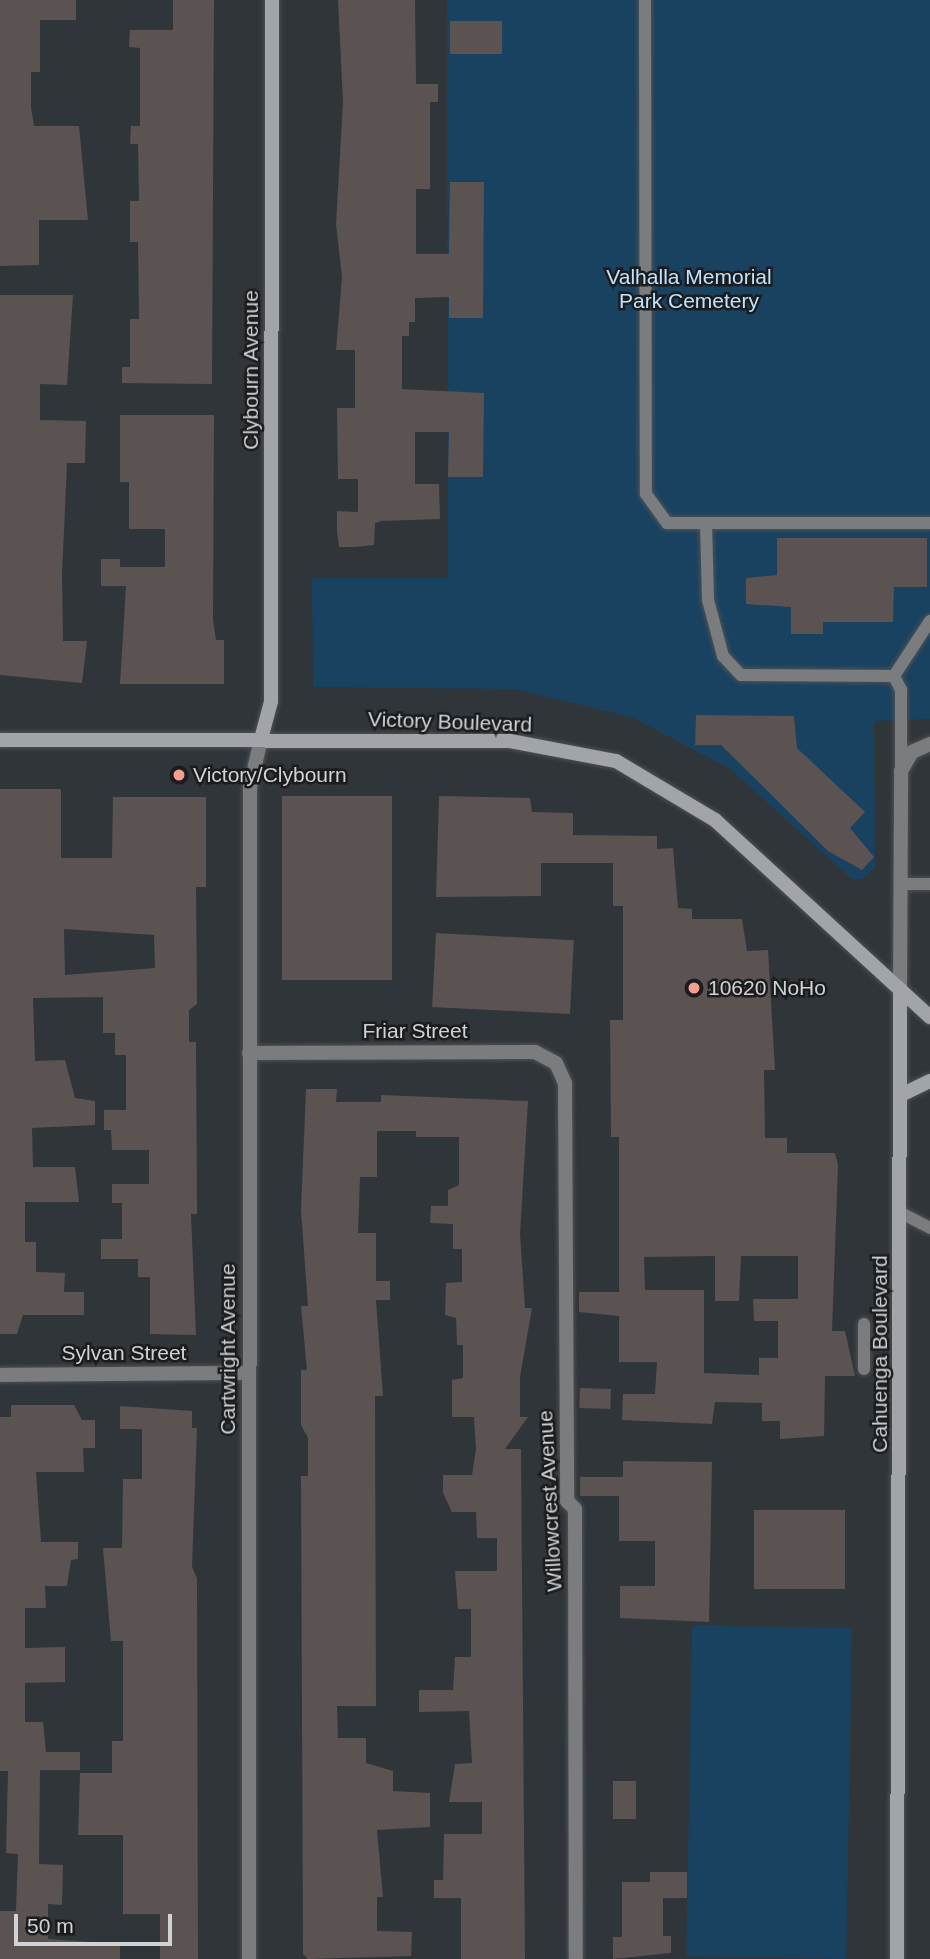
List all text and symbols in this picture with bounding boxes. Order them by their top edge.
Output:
park label: Valhalla Memorial Park Cemetery [606,264,772,314]
street label: Clybourn Avenue [238,290,264,450]
street label: Victory Boulevard [368,707,532,737]
place label: Victory/Clybourn [193,762,347,788]
marker: Victory/Clybourn [171,767,187,783]
place label: 10620 NoHo [708,975,826,1001]
marker: 10620 NoHo [686,980,702,996]
street label: Friar Street [362,1018,468,1044]
street label: Cahuenga Boulevard [867,1255,893,1453]
street label: Cartwright Avenue [215,1263,241,1435]
street label: Sylvan Street [62,1340,186,1366]
street label: Willowcrest Avenue [533,1409,567,1593]
scale bar [18,1899,175,1943]
text: 50 m [27,1914,74,1937]

